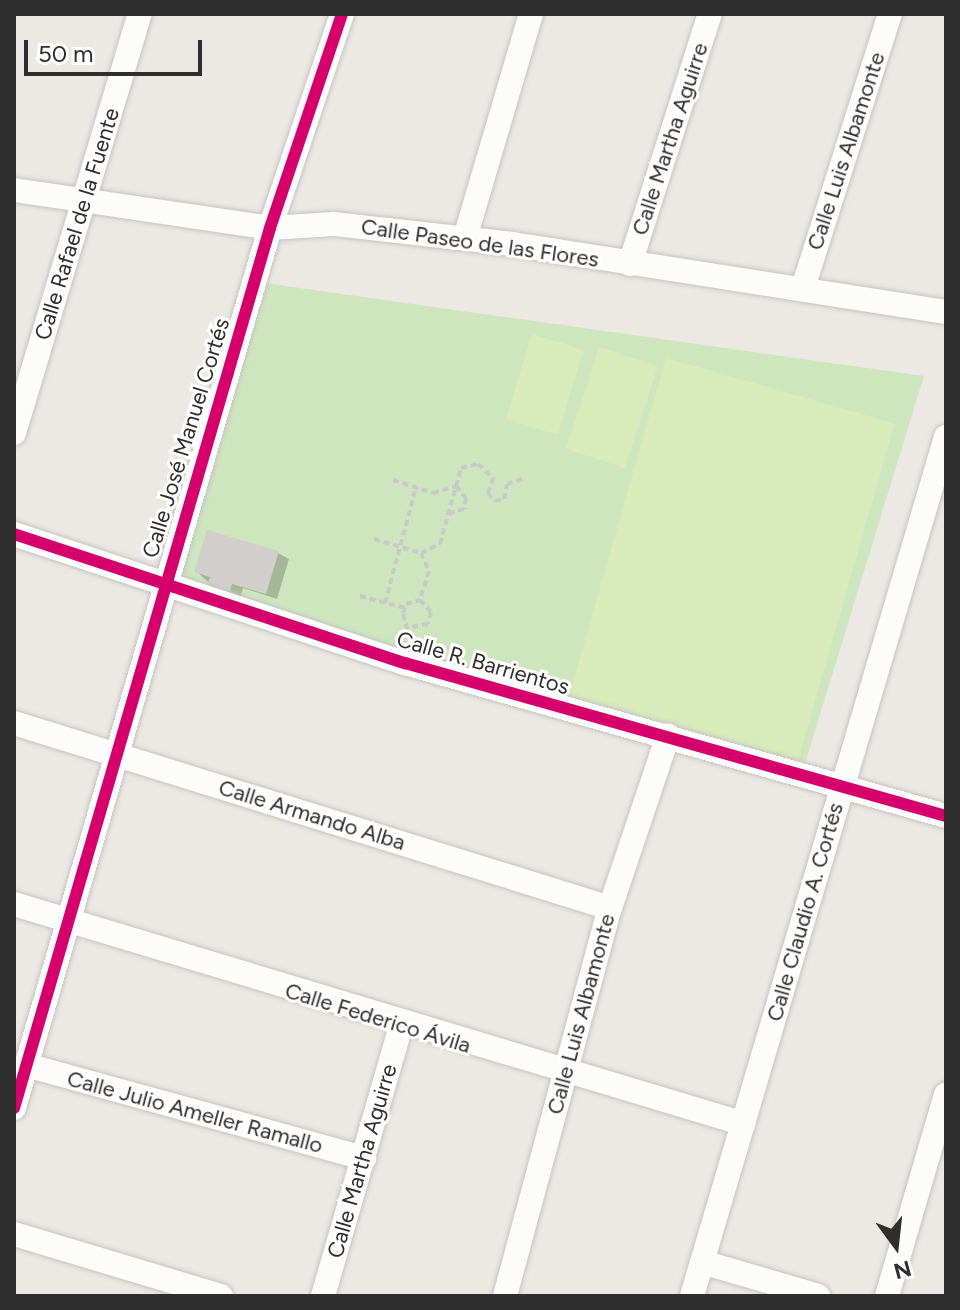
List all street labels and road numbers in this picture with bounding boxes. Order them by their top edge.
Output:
street label: Calle Martha Aguirre [626,40,714,238]
street label: Calle Luis Albamonte [802,49,890,253]
street label: Calle Rafael de la Fuente [29,105,125,343]
street label: Calle Paseo de las Flores [359,213,601,273]
street label: Calle José Manuel Cortés [137,315,235,561]
street label: Calle R. Barrientos [394,626,572,700]
street label: Calle Armando Alba [216,774,408,856]
street label: Calle Claudio A. Cortés [761,800,849,1024]
street label: Calle Luis Albamonte [542,911,620,1117]
street label: Calle Federico Ávila [282,977,474,1059]
street label: Calle Martha Aguirre [322,1061,402,1261]
street label: Calle Julio Ameller Ramallo [64,1065,326,1159]

